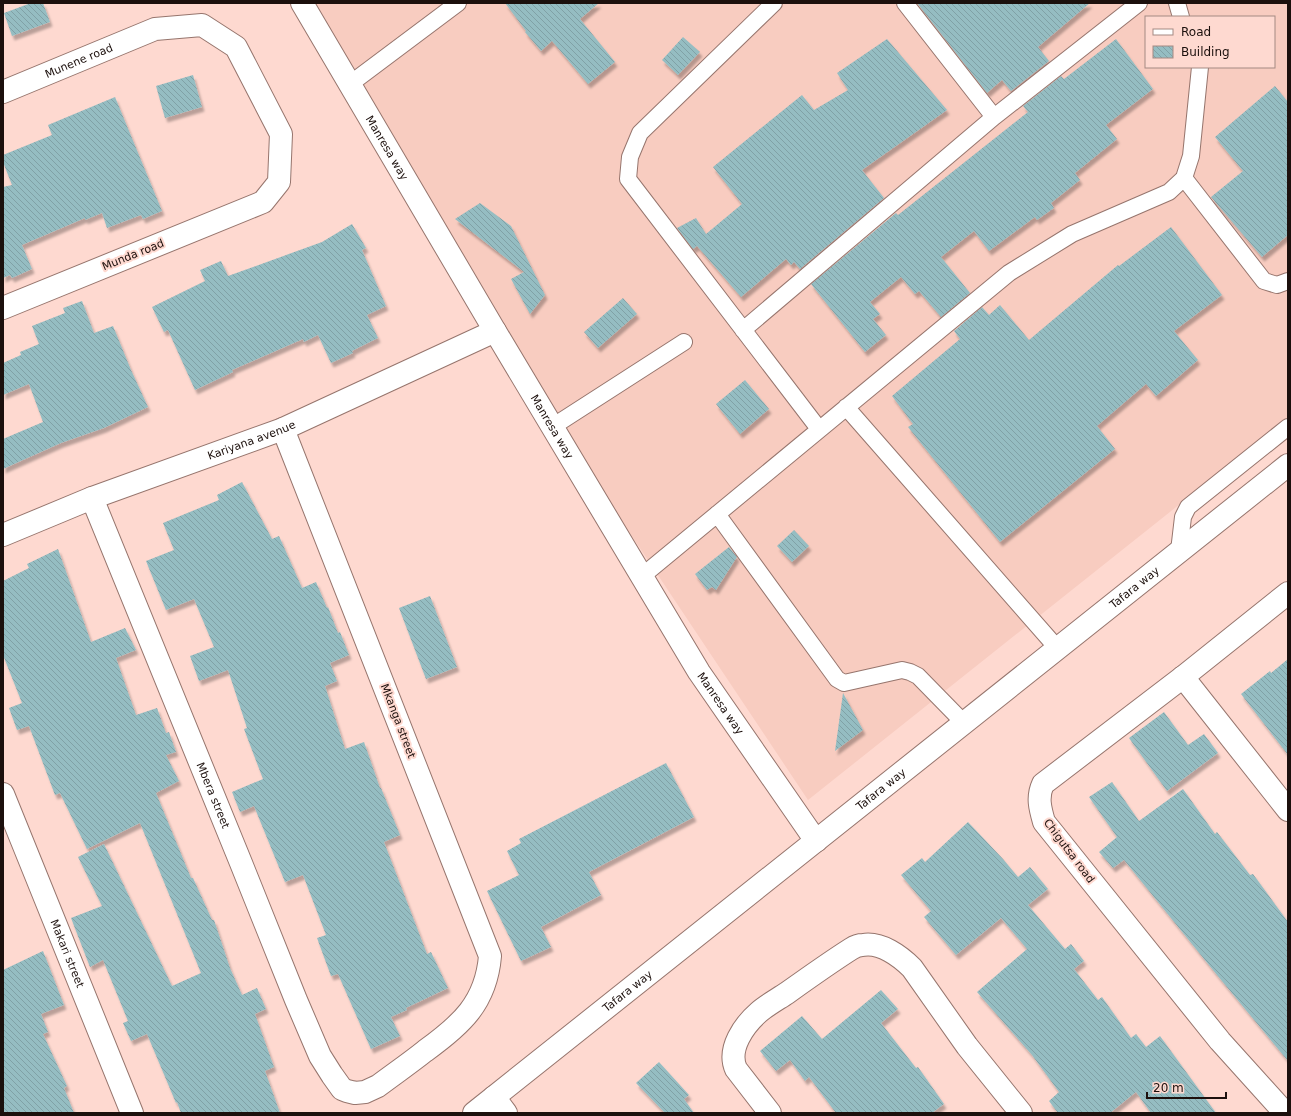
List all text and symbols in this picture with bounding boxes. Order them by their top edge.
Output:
legend [1145,16,1275,68]
text: Road [1181,25,1211,39]
street label: Munene road [43,41,115,80]
text: Building [1181,45,1230,59]
street label: Manresa way [363,113,411,183]
street label: Munda road [100,237,166,273]
street label: Manresa way [528,392,577,462]
street label: Kariyana avenue [206,418,298,462]
street label: Tafara way [1106,563,1162,612]
street label: Manresa way [695,670,747,737]
street label: Mkanga street [378,682,418,761]
street label: Mbera street [194,760,233,831]
street label: Tafara way [853,765,908,813]
street label: Chigutsa road [1041,816,1097,886]
street label: Makari street [48,917,87,990]
street label: Tafara way [599,967,655,1015]
scale bar [1147,1074,1226,1100]
text: 20 m [1153,1081,1184,1095]

